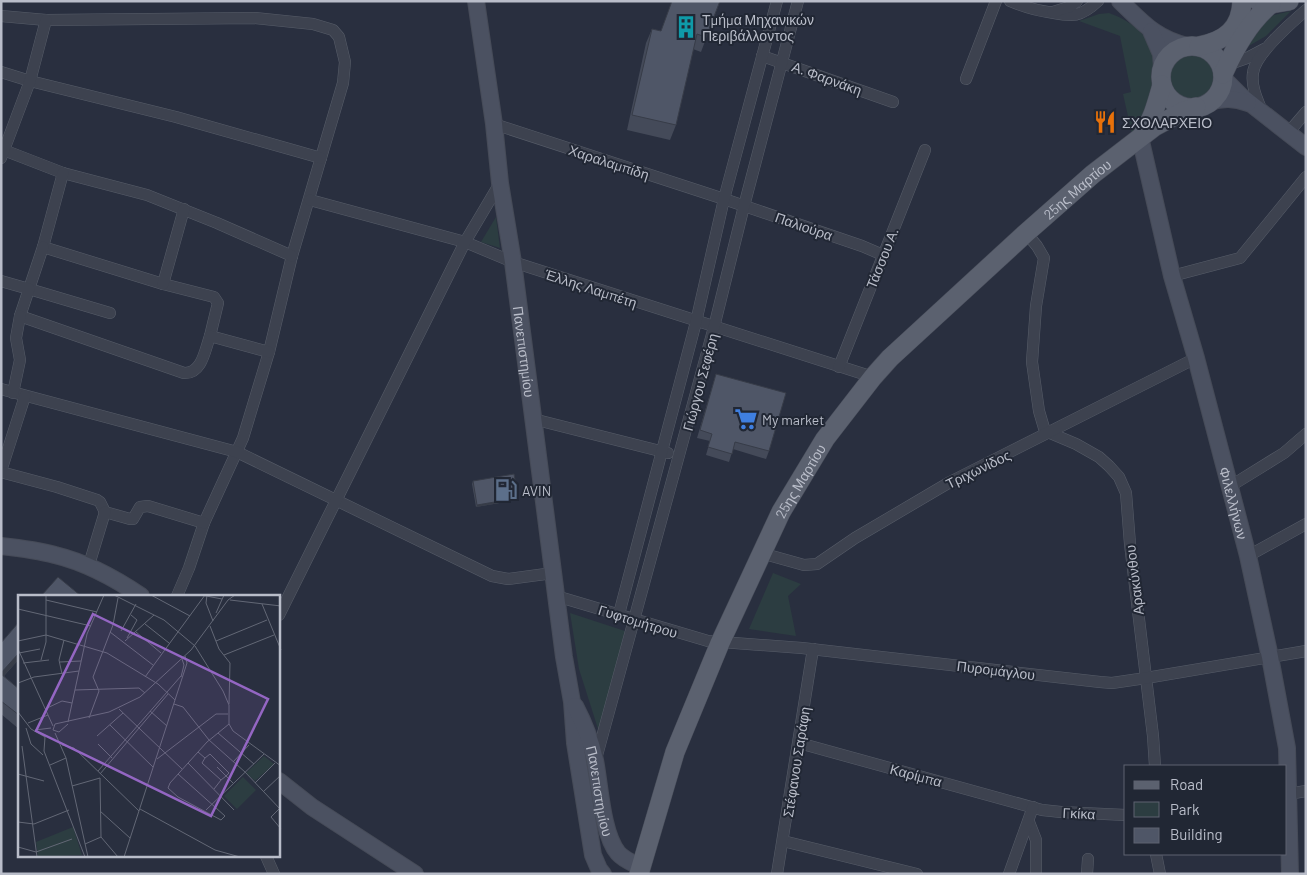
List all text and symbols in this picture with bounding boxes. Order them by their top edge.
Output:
place label: Τμήμα Μηχανικών Περιβάλλοντος [702,11,814,44]
building icon: Τμήμα Μηχανικών Περιβάλλοντος [673,14,699,40]
street label: Α. Φαρνάκη [790,58,864,98]
restaurant icon: ΣΧΟΛΑΡΧΕΙΟ [1092,109,1118,135]
place label: ΣΧΟΛΑΡΧΕΙΟ [1122,114,1212,131]
street label: Χαραλαμπίδη [567,141,651,183]
street label: 25ης Μαρτίου [1040,155,1114,222]
street label: Παλιούρα [773,208,835,244]
street label: Τάσσου Α. [862,225,902,291]
street label: Έλλης Λαμπέτη [542,265,639,311]
street label: Πανεπιστημίου [510,305,539,398]
street label: Γιώργου Σεφέρη [679,331,721,433]
supermarket icon: My market [733,406,759,432]
place label: My market [762,411,824,428]
street label: 25ης Μαρτίου [771,441,829,521]
street label: Τριχωνίδος [943,446,1013,492]
street label: Φιλελλήνων [1216,465,1252,541]
fuel station icon: AVIN [493,477,519,503]
place label: AVIN [522,482,551,499]
street label: Αρακύνθου [1121,544,1147,616]
inset map [18,595,280,858]
street label: Γυφτομήτρου [596,601,680,641]
street label: Πυρομάγλου [956,657,1036,683]
street label: Στέφανου Σαράφη [779,705,813,819]
street label: Πανεπιστημίου [583,744,617,838]
street label: Καρίμπα [888,760,944,790]
legend [1124,765,1287,855]
text: Road [1170,775,1203,793]
text: Park [1170,800,1200,818]
street label: Γκίκα [1062,804,1096,822]
text: Building [1170,825,1223,843]

